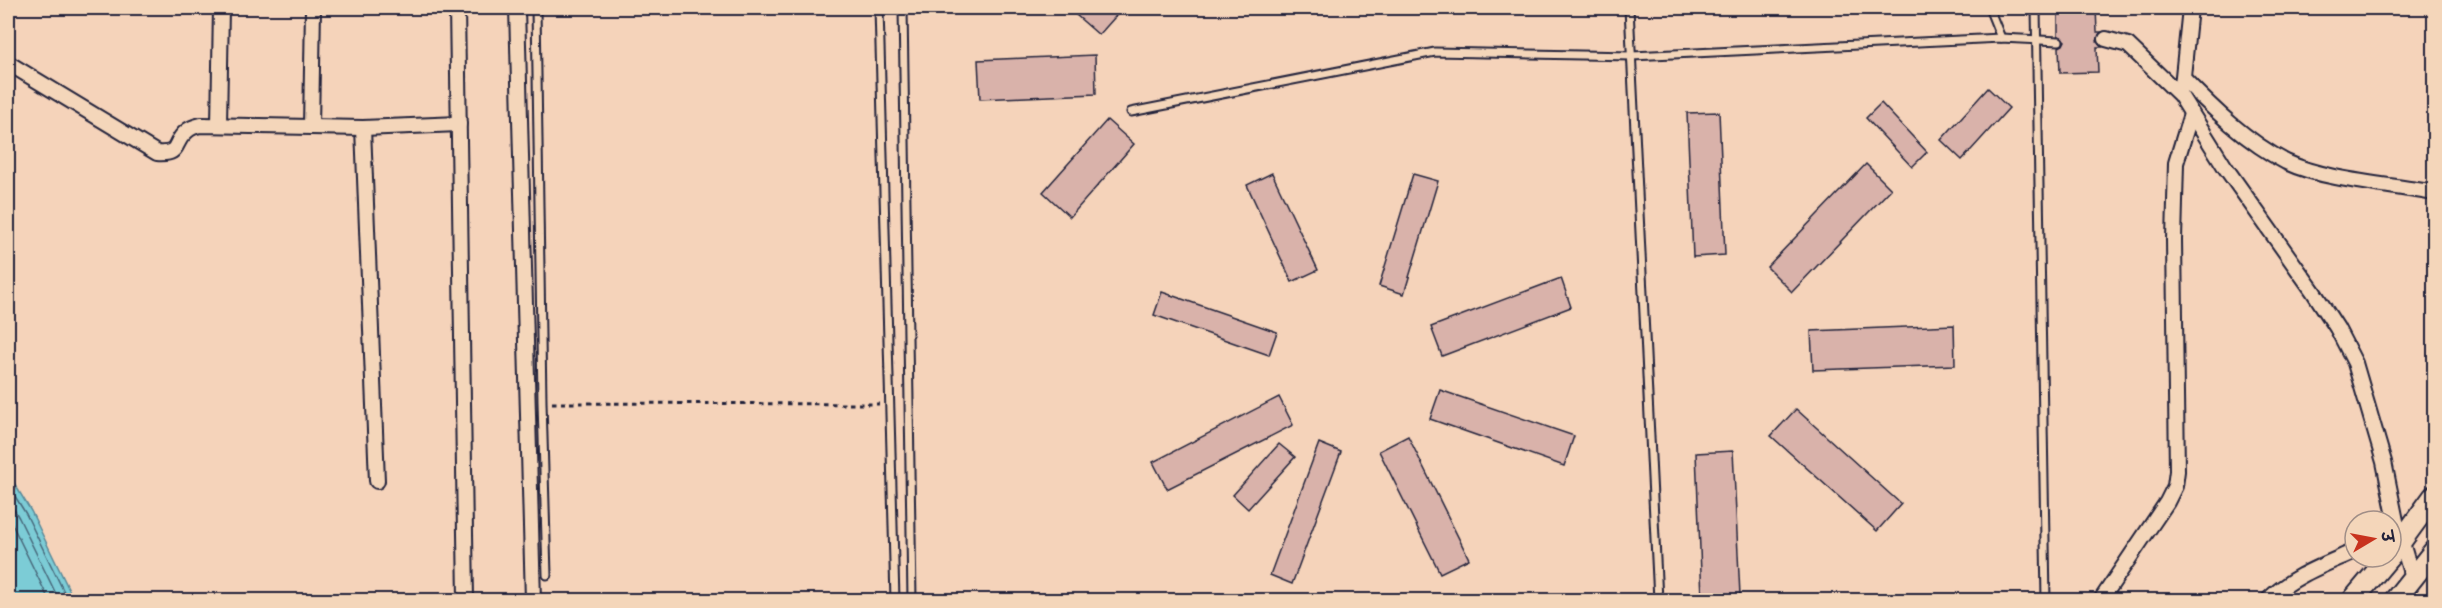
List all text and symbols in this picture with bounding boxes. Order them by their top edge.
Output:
north arrow [2343,509,2403,569]
text: उ [2376,528,2398,545]

